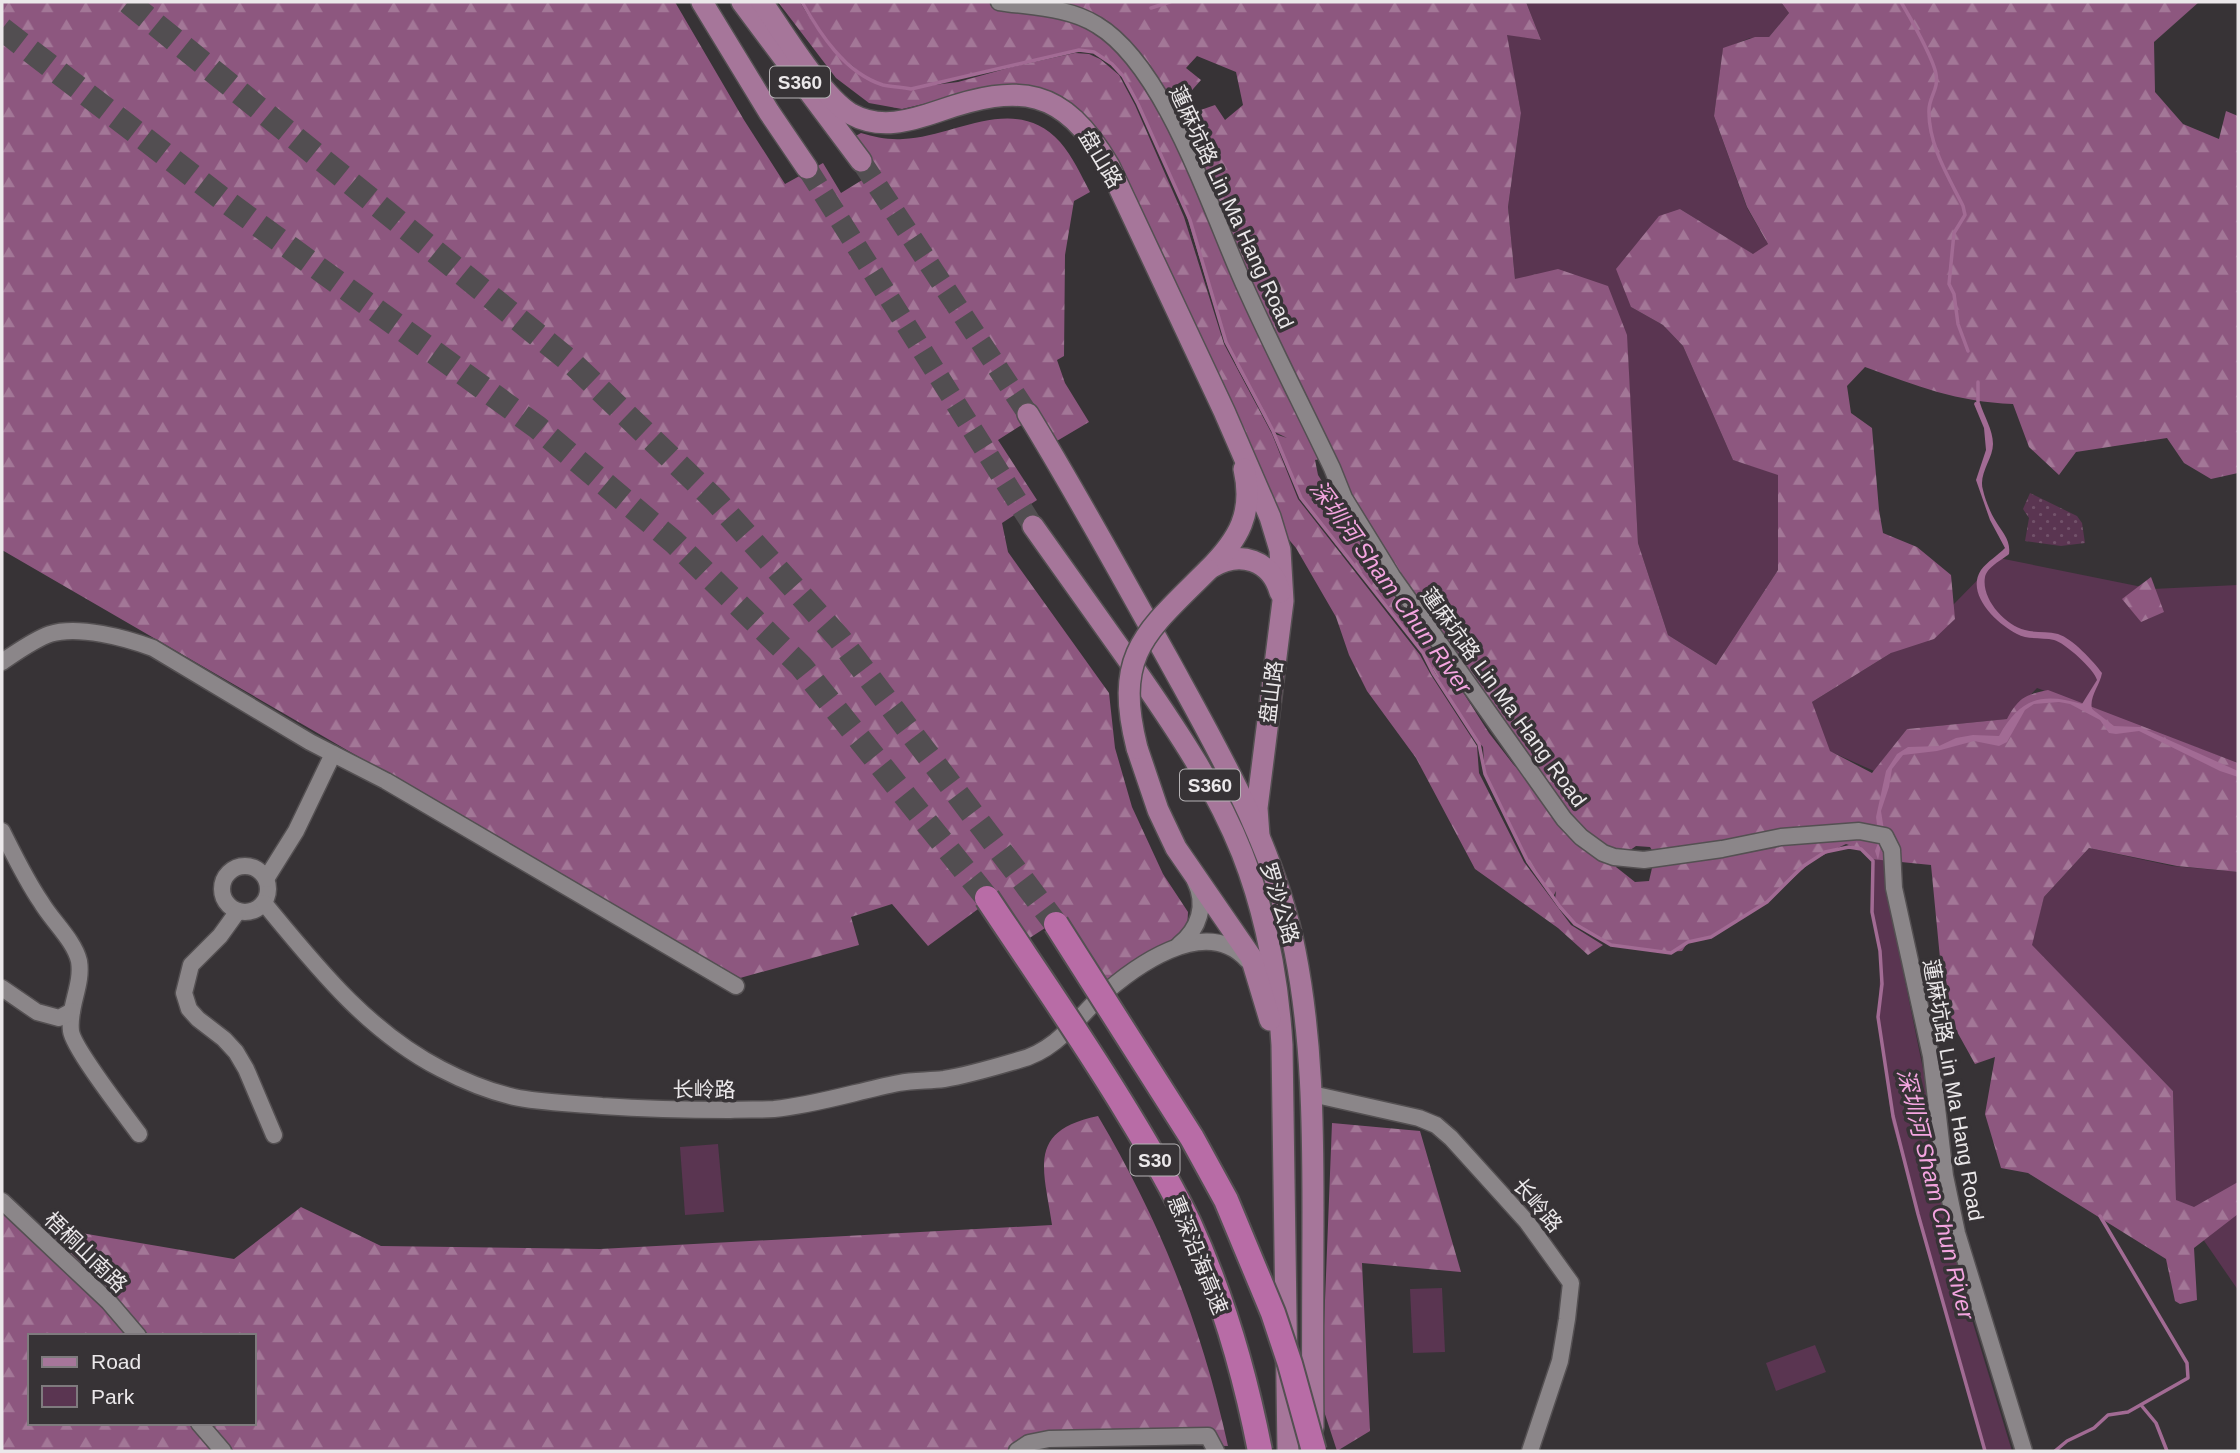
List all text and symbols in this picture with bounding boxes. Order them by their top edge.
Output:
road number: S360 [770,66,830,97]
street label: 蓮麻坑路 Lin Ma Hang Road [1166,82,1298,332]
street label: 盘山路 [1075,126,1127,192]
water label: 深圳河 Sham Chun River [1305,475,1478,700]
street label: 蓮麻坑路 Lin Ma Hang Road [1417,583,1591,811]
street label: 盘山路 [1256,659,1286,725]
road number: S360 [1180,770,1240,800]
street label: 罗沙公路 [1257,859,1303,947]
street label: 蓮麻坑路 Lin Ma Hang Road [1920,958,1988,1222]
water label: 深圳河 Sham Chun River [1892,1066,1980,1323]
street label: 长岭路 [673,1078,736,1101]
road number: S30 [1130,1144,1180,1176]
street label: 长岭路 [1509,1173,1567,1237]
street label: 惠深沿海高速 [1164,1192,1232,1318]
street label: 梧桐山南路 [40,1207,132,1297]
legend [28,1334,256,1425]
text: Road [91,1350,141,1373]
text: Park [91,1385,135,1408]

